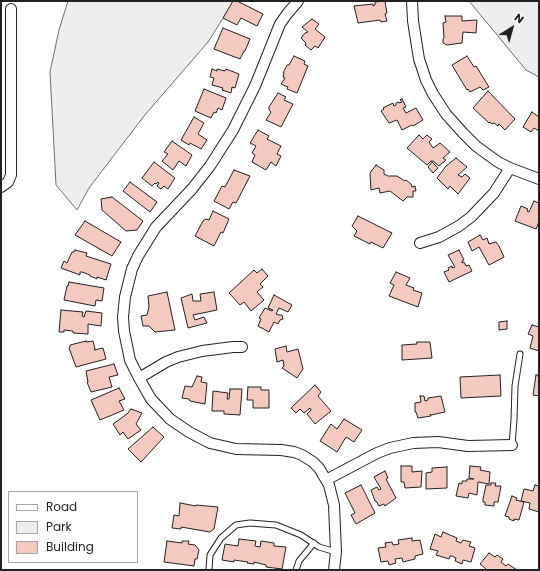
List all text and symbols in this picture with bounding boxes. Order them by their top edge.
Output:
north arrow [492,8,532,48]
text: N [511,10,527,27]
legend [8,491,138,563]
text: Road [46,498,77,515]
text: Park [46,518,72,535]
text: Building [46,538,94,555]

